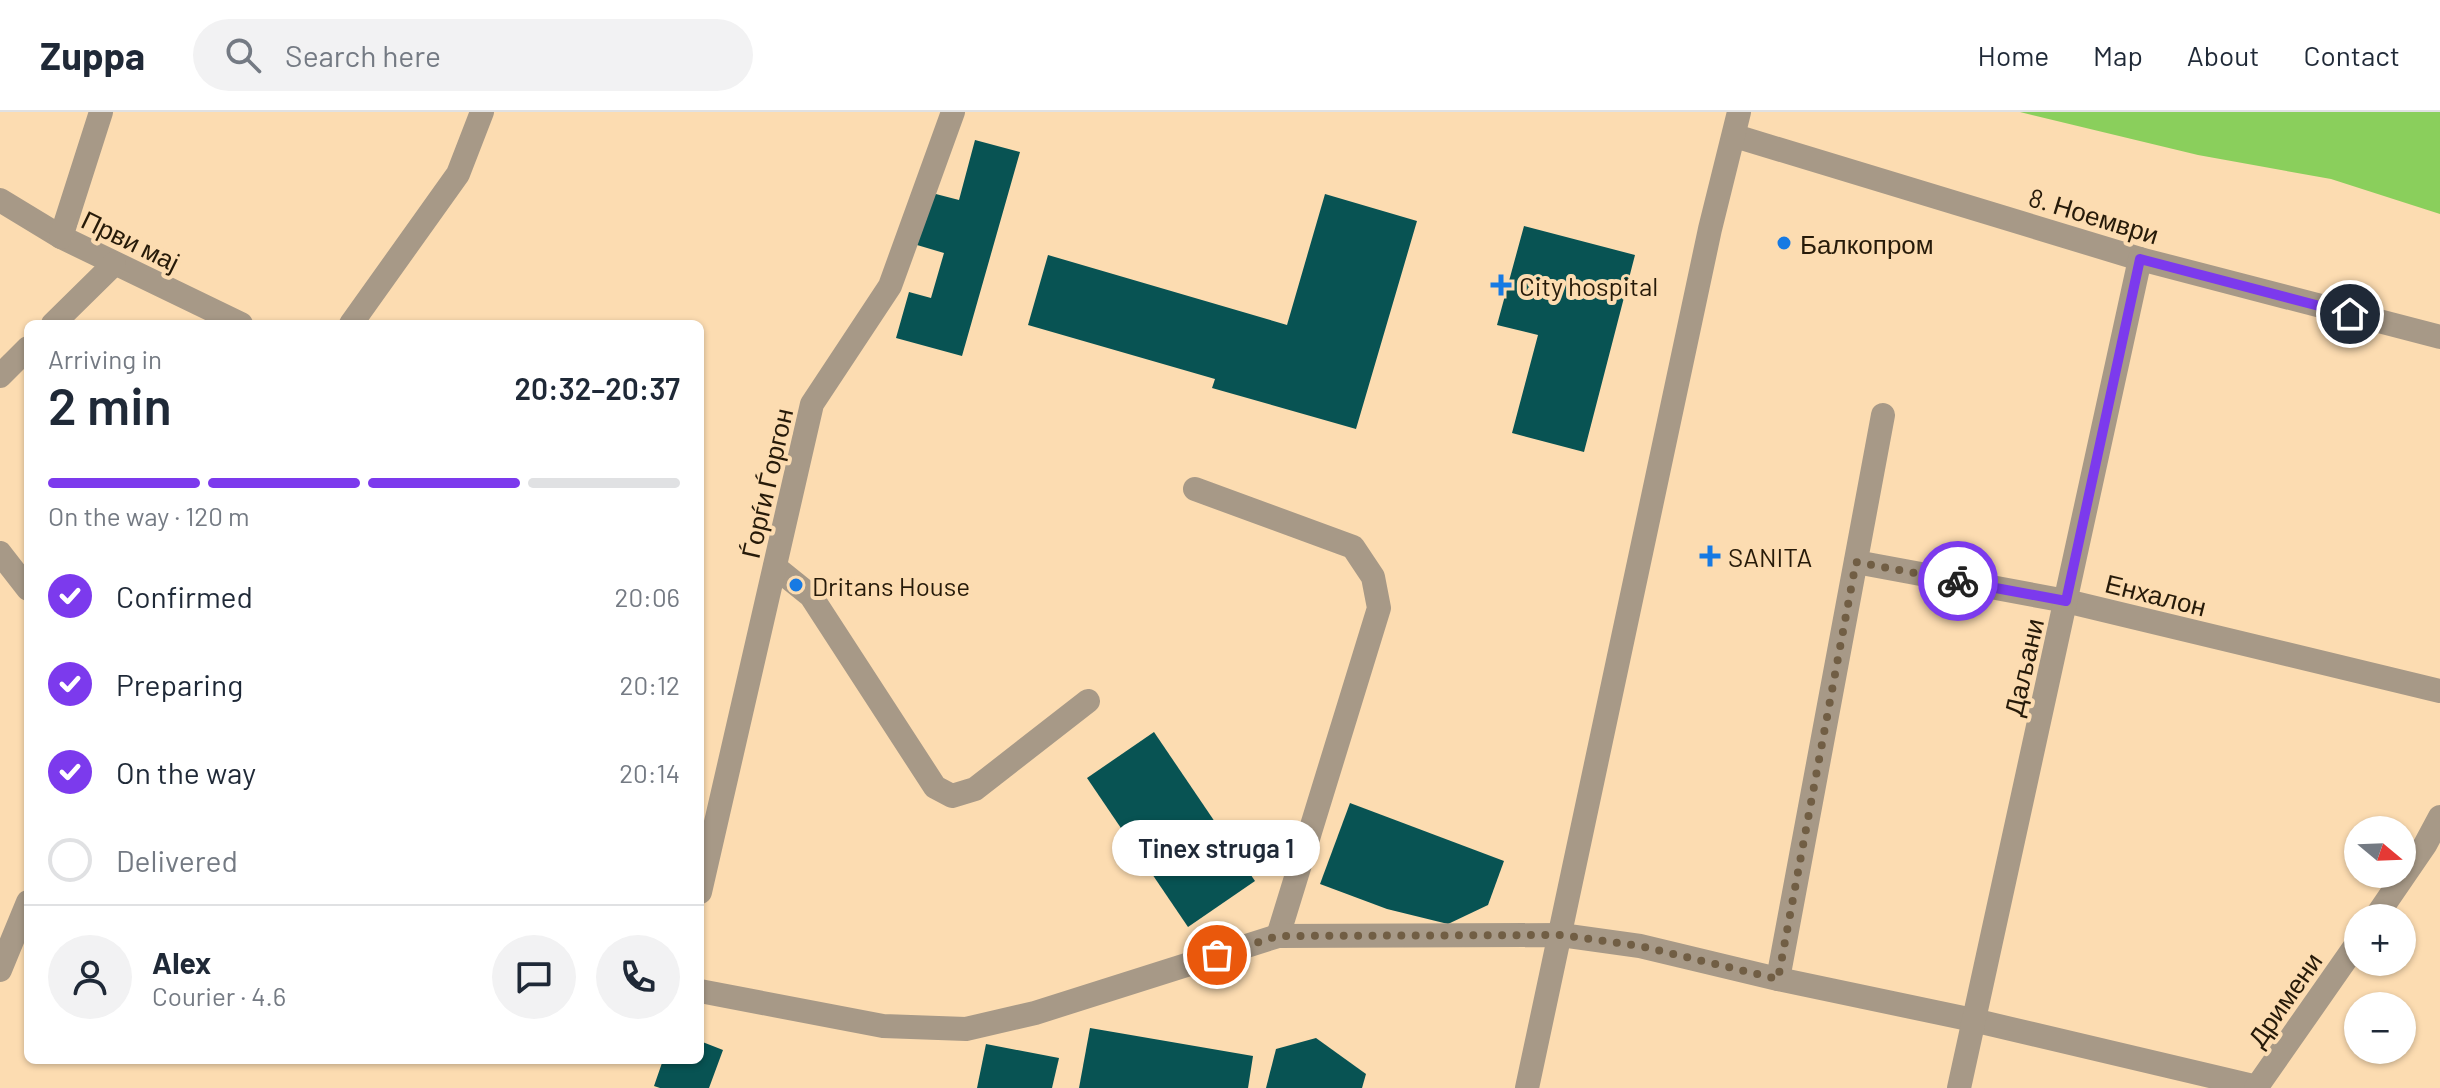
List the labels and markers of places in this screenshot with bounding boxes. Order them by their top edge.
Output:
place label: Балкопром [1800,228,1934,259]
marker: Балкопром [1775,234,1793,252]
place label: City hospital [1519,270,1658,301]
marker: City hospital [1490,274,1512,296]
pin [2316,280,2384,348]
place label: SANITA [1728,541,1812,572]
marker: SANITA [1699,545,1721,567]
place label: Dritans House [812,570,970,601]
marker: Dritans House [787,576,805,594]
callout: Tinex struga 1 [1113,819,1321,875]
pin [1183,921,1251,989]

